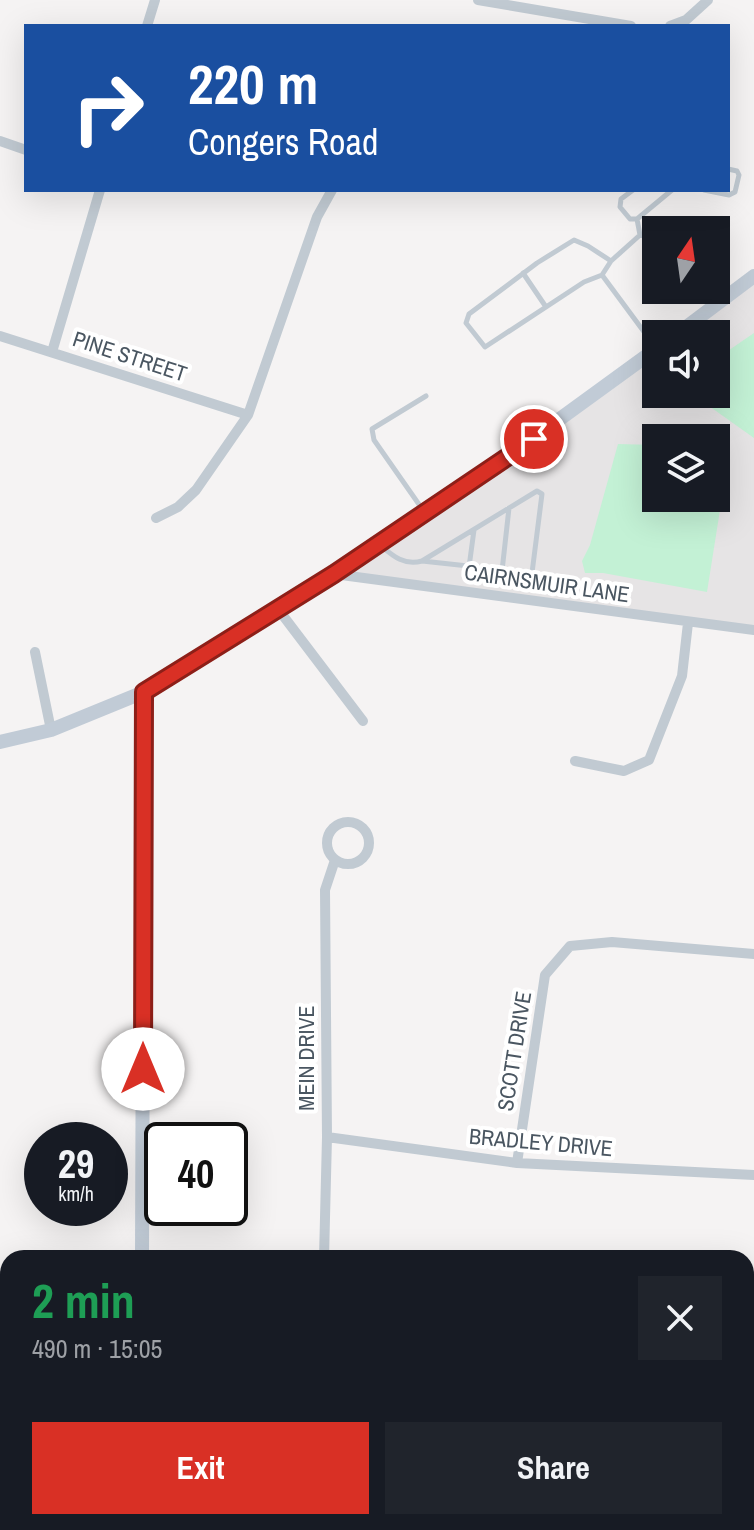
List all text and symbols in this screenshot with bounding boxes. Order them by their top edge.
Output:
text: 220 m [188,46,318,121]
icon: right [56,56,160,160]
text: Congers Road [188,118,378,166]
north arrow [642,216,730,304]
map controls [642,216,730,512]
button: sound [642,320,730,408]
street label: PINE STREET [69,323,191,389]
pin [500,405,568,473]
icon: arrive [512,417,556,461]
button: layers [642,424,730,512]
street label: CAIRNSMUIR LANE [463,557,631,609]
street label: SCOTT DRIVE [490,989,538,1113]
street label: MEIN DRIVE [291,1005,321,1111]
position arrow [101,1027,185,1111]
street label: BRADLEY DRIVE [468,1121,614,1163]
speed limit sign: 40 [144,1122,248,1226]
text: 29 [58,1137,94,1190]
text: km/h [58,1180,94,1207]
text: 2 min [32,1268,135,1333]
button: close [638,1276,722,1360]
text: 490 m · 15:05 [32,1331,162,1366]
button: Exit [32,1422,369,1514]
button: Share [385,1422,722,1514]

